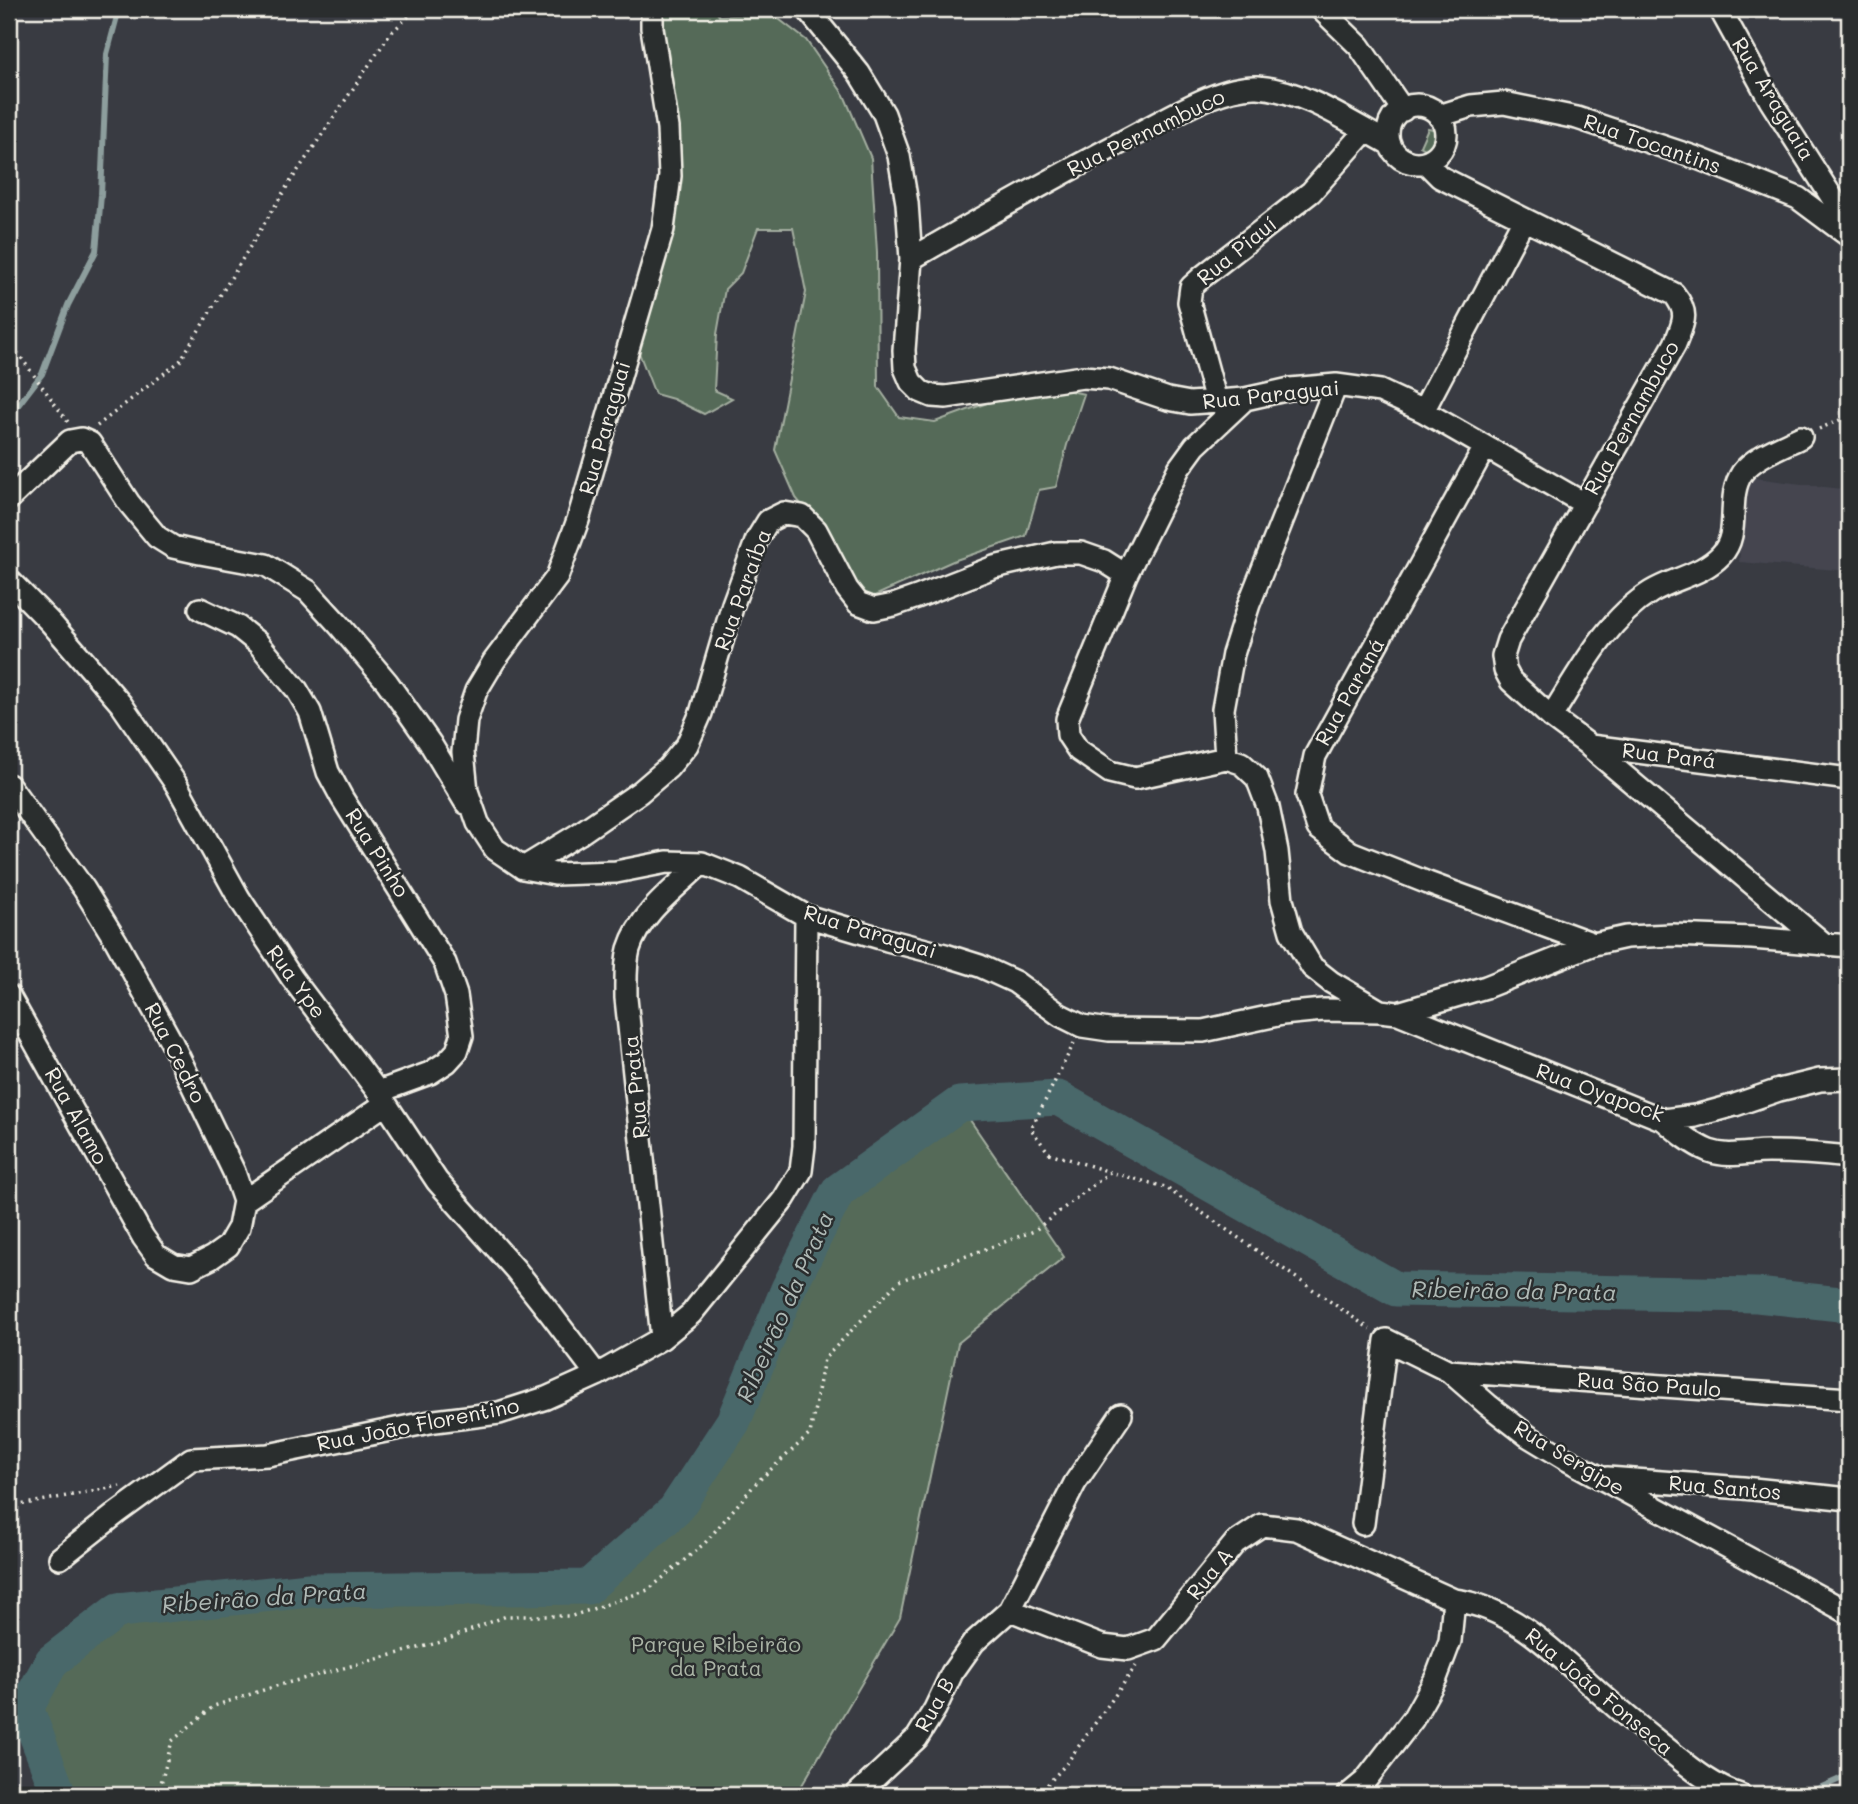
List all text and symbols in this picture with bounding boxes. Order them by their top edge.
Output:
street label: Rua Araguaia [1727,32,1822,165]
street label: Rua Pernambuco [1062,82,1229,182]
street label: Rua Tocantins [1580,106,1725,179]
street label: Rua Piauí [1191,209,1282,290]
street label: Rua Pernambuco [1577,335,1684,499]
street label: Rua Paraguai [572,358,635,497]
street label: Rua Paraguai [1201,373,1341,414]
street label: Rua Paraíba [707,525,776,654]
street label: Rua Paraná [1308,633,1389,750]
street label: Rua Pará [1621,735,1718,774]
street label: Rua Pinho [340,803,416,902]
street label: Rua Paraguai [801,898,940,964]
street label: Rua Ype [261,939,333,1023]
street label: Rua Cedro [140,998,213,1107]
street label: Rua Prata [616,1034,653,1140]
street label: Rua Oyapock [1533,1056,1668,1127]
street label: Rua Alamo [40,1062,115,1169]
water label: Ribeirão da Prata [729,1207,840,1406]
water label: Ribeirão da Prata [1411,1273,1617,1307]
street label: Rua São Paulo [1576,1365,1722,1402]
street label: Rua João Florentino [314,1391,521,1456]
street label: Rua Sergipe [1509,1413,1630,1500]
street label: Rua Santos [1668,1468,1783,1505]
street label: Rua A [1180,1542,1238,1605]
water label: Ribeirão da Prata [161,1575,367,1619]
street label: Rua João Fonseca [1520,1621,1680,1761]
park label: Parque Ribeirão da Prata [631,1630,801,1681]
street label: Rua B [908,1672,960,1736]

